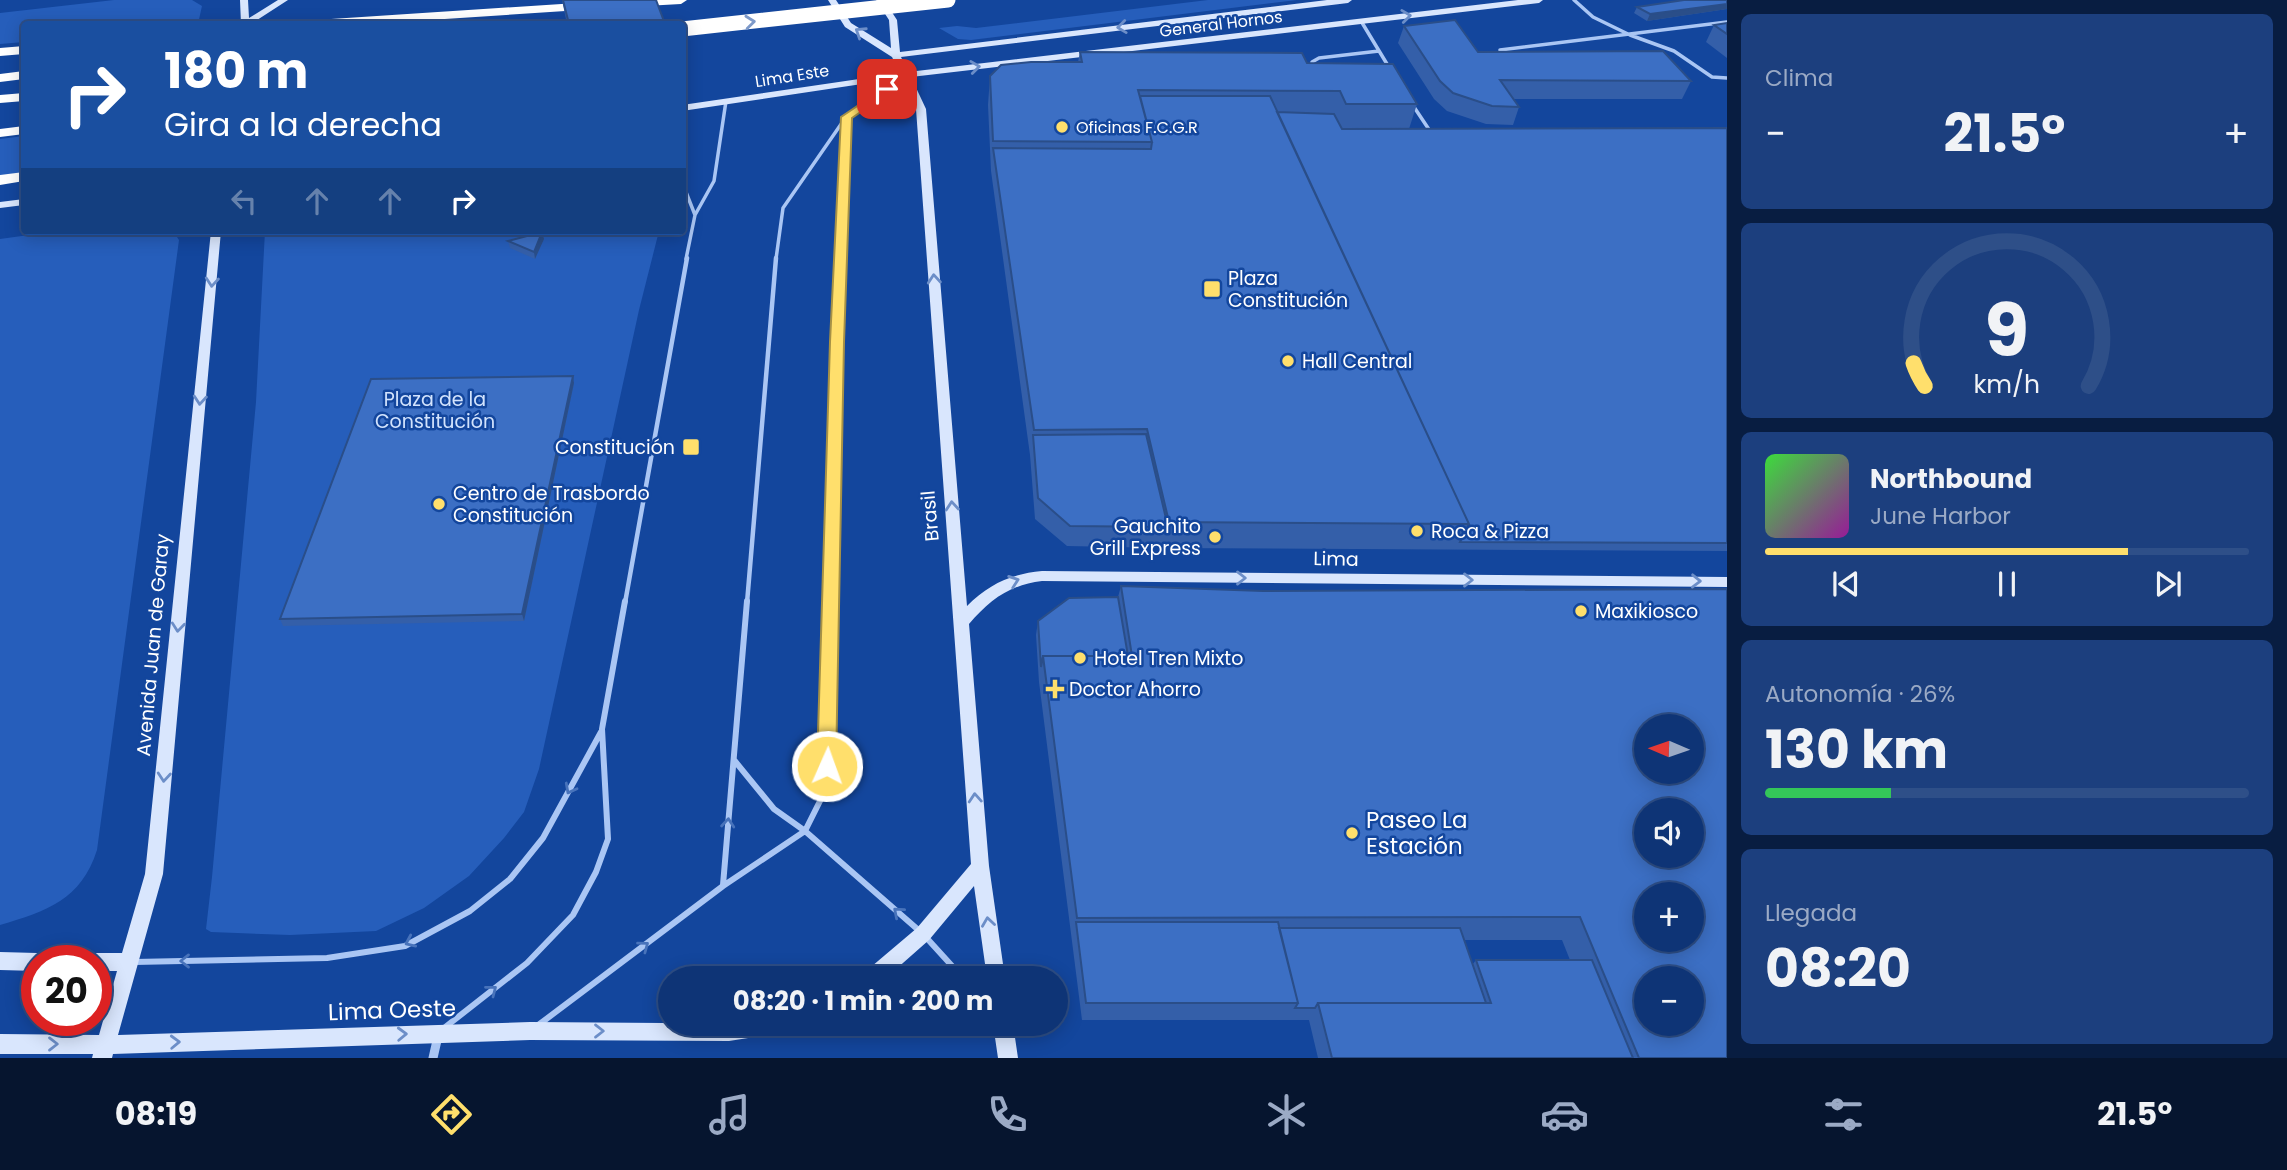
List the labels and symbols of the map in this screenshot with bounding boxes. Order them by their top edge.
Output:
street label: General Hornos [1158,5,1284,43]
one-way arrow [1400,8,1412,23]
one-way arrow [745,15,756,30]
one-way arrow [1116,20,1128,35]
one-way arrow [854,27,867,40]
street label: Lima Este [753,59,831,93]
pin [857,59,917,119]
one-way arrow [970,60,981,75]
place label: Oficinas F.C.G.R [1076,116,1198,139]
marker: Oficinas F.C.G.R [1054,119,1070,135]
place label: Plaza Constitución [1228,265,1348,314]
one-way arrow [927,273,942,284]
one-way arrow [204,276,219,288]
marker: Plaza Constitución [1202,279,1222,299]
place label: Hall Central [1302,348,1413,375]
marker: Hall Central [1280,353,1296,369]
park label: Plaza de la Constitución [375,386,495,435]
one-way arrow [193,395,208,406]
place label: Constitución [555,434,675,461]
marker: Constitución [681,437,701,457]
place label: Centro de Trasbordo Constitución [453,480,650,529]
street label: Brasil [914,489,946,543]
marker: Centro de Trasbordo Constitución [431,496,447,512]
one-way arrow [945,500,960,511]
place label: Gauchito Grill Express [1090,513,1201,562]
place label: Roca & Pizza [1431,518,1549,545]
marker: Roca & Pizza [1409,523,1425,539]
marker: Gauchito Grill Express [1207,529,1223,545]
street label: Avenida Juan de Garay [130,532,176,757]
street label: Lima [1313,545,1359,573]
one-way arrow [1235,570,1246,585]
one-way arrow [1463,572,1474,587]
one-way arrow [1690,574,1701,589]
one-way arrow [1007,575,1019,589]
place label: Maxikiosco [1595,598,1698,625]
marker: Maxikiosco [1573,603,1589,619]
one-way arrow [171,622,186,633]
place label: Hotel Tren Mixto [1094,645,1243,672]
marker: Hotel Tren Mixto [1072,650,1088,666]
place label: Doctor Ahorro [1069,676,1201,703]
marker: Doctor Ahorro [1047,681,1063,697]
north arrow [1634,714,1704,784]
position arrow [790,729,864,803]
one-way arrow [156,772,171,783]
one-way arrow [565,782,578,794]
one-way arrow [968,792,983,803]
place label: Paseo La Estación [1366,804,1467,862]
one-way arrow [721,817,736,829]
marker: Paseo La Estación [1344,825,1360,841]
one-way arrow [893,908,906,920]
one-way arrow [981,916,996,928]
one-way arrow [405,934,417,948]
one-way arrow [636,941,649,954]
speed limit sign: 20 [21,945,112,1036]
one-way arrow [179,953,190,969]
one-way arrow [484,986,497,998]
street label: Lima Oeste [328,992,456,1028]
one-way arrow [594,1023,604,1039]
one-way arrow [397,1026,408,1041]
one-way arrow [170,1034,180,1050]
one-way arrow [48,1036,59,1052]

